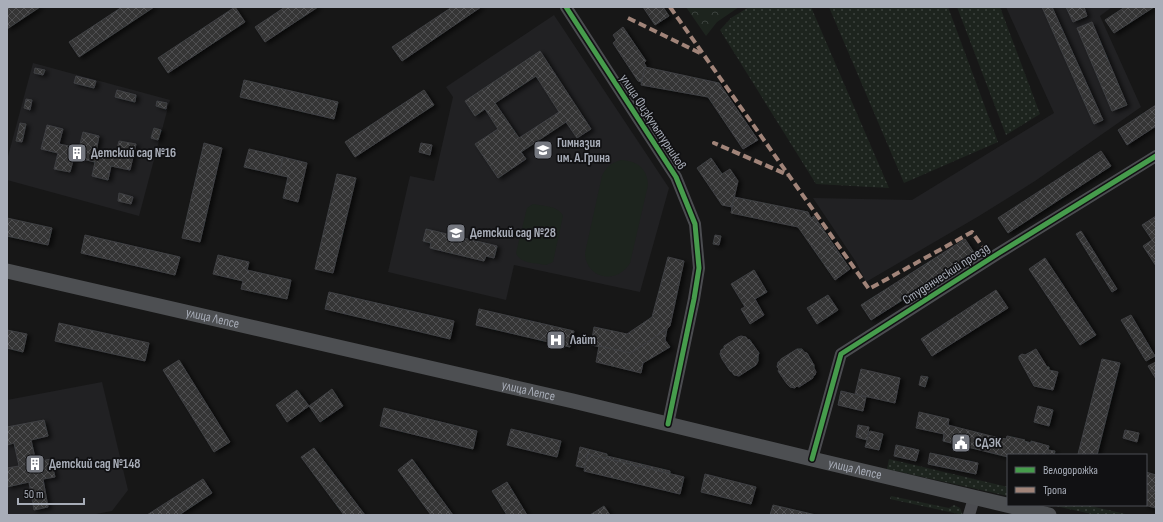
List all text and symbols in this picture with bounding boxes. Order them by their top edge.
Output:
street label: улица Физкультурников [616,71,690,173]
place label: Гимназия им. А.Грина [557,135,610,166]
school or university icon: Гимназия им. А.Грина [532,139,554,161]
building icon: Детский сад №16 [66,142,88,164]
place label: Детский сад №16 [91,145,176,161]
school or university icon: Детский сад №28 [445,222,467,244]
place label: Детский сад №28 [470,225,556,241]
street label: Студенческий проезд [899,240,993,308]
street label: улица Лепсе [184,304,241,332]
hospital icon: Лайт [545,329,567,351]
place label: Лайт [569,332,596,348]
street label: улица Лепсе [500,377,557,405]
public building icon: СДЭК [950,432,972,454]
place label: СДЭК [975,435,1002,451]
building icon: Детский сад №148 [24,453,46,475]
legend [1007,454,1147,506]
street label: улица Лепсе [827,455,883,483]
place label: Детский сад №148 [49,456,140,472]
text: Велодорожка [1043,463,1098,478]
scale bar [18,480,84,506]
text: Тропа [1043,483,1067,498]
text: 50 m [24,487,44,502]

